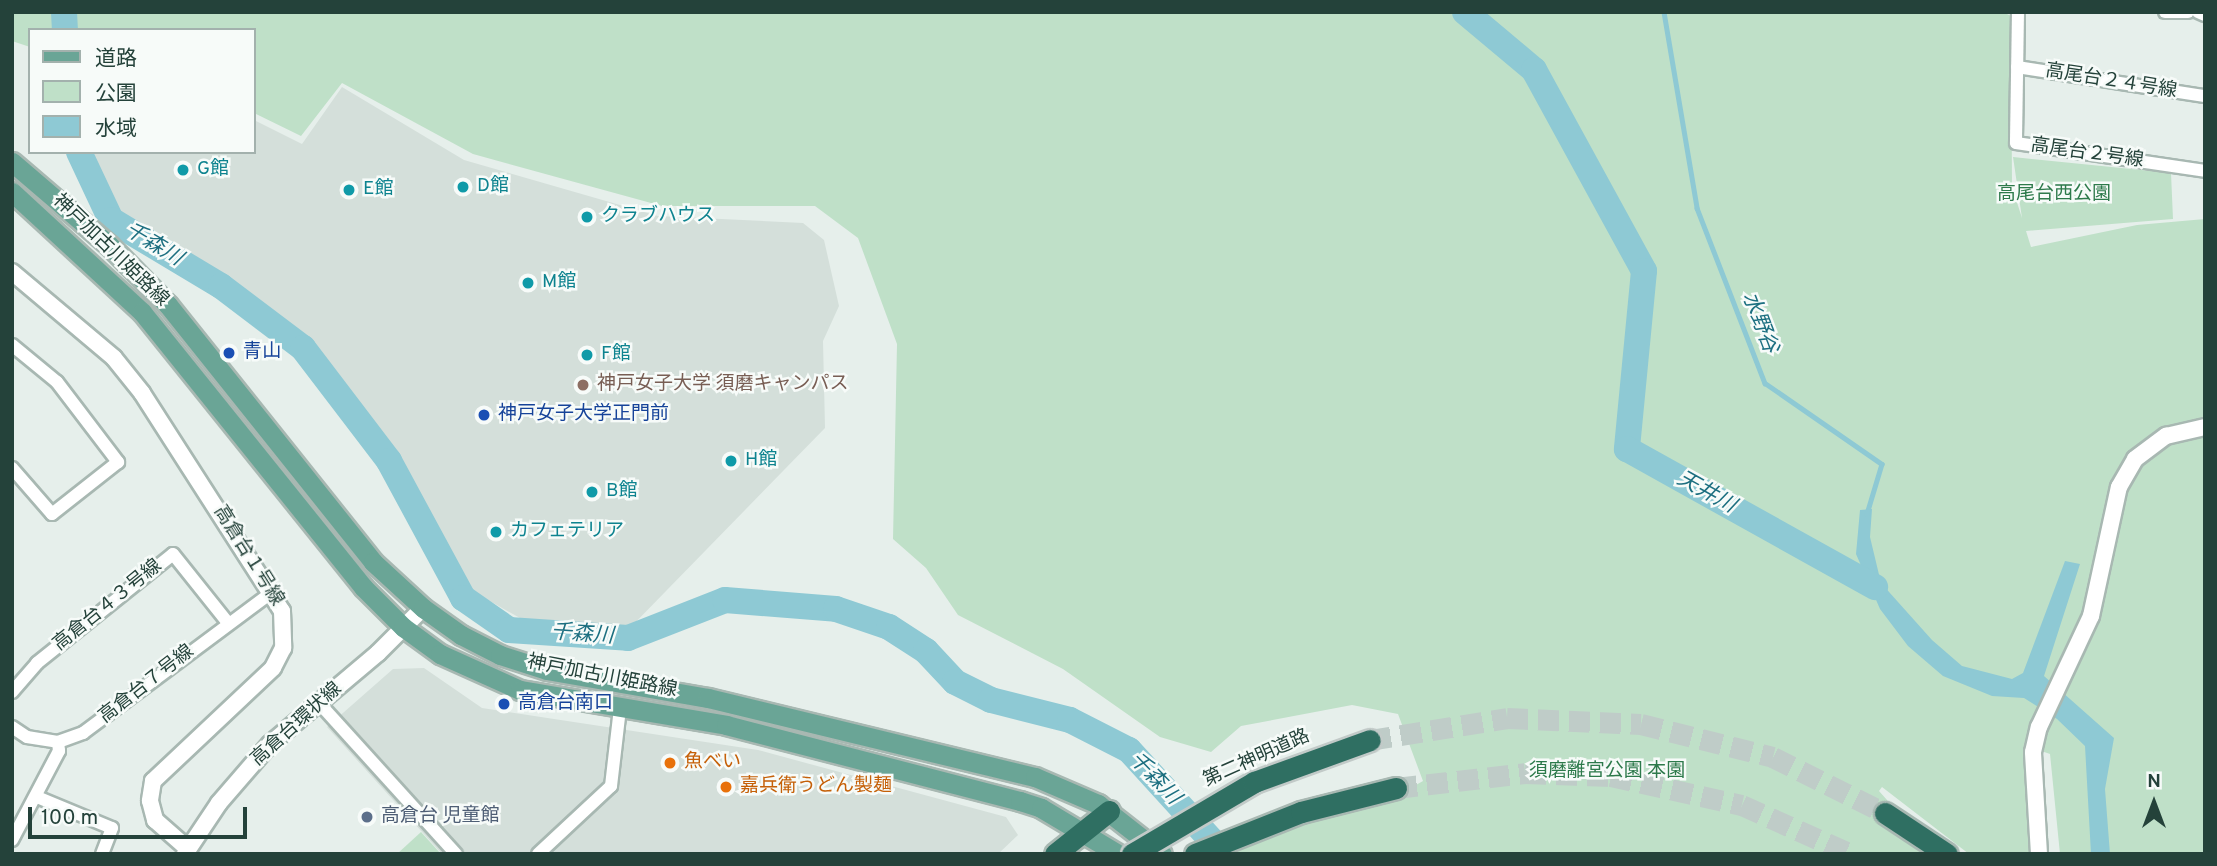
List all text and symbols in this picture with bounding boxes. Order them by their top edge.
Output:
legend [28,28,256,154]
text: 道路 [95,46,137,73]
street label: 高尾台２４号線 [2044,60,2178,104]
text: 公園 [95,81,137,108]
text: 水域 [95,116,137,143]
street label: 高尾台２号線 [2029,135,2145,173]
place label: G館 [197,159,229,181]
marker: G館 [175,162,191,178]
place label: D館 [477,176,509,198]
place label: E館 [363,179,393,201]
marker: D館 [455,179,471,195]
marker: E館 [341,182,357,198]
park label: 高尾台西公園 [1997,184,2111,206]
street label: 神戸加古川姫路線 [47,190,173,312]
place label: クラブハウス [601,206,715,228]
marker: クラブハウス [579,209,595,225]
water label: 千森川 [120,218,186,272]
place label: M館 [542,272,576,294]
marker: M館 [520,275,536,291]
water label: 水野谷 [1736,289,1782,357]
place label: 青山 [243,342,281,364]
place label: F館 [601,344,631,366]
marker: 青山 [221,345,237,361]
marker: F館 [579,347,595,363]
place label: 神戸女子大学 須磨キャンパス [597,374,848,396]
marker: 神戸女子大学 須磨キャンパス [575,377,591,393]
place label: 神戸女子大学正門前 [498,404,669,426]
marker: 神戸女子大学正門前 [476,407,492,423]
place label: H館 [745,450,777,472]
marker: H館 [723,453,739,469]
water label: 天井川 [1672,467,1740,519]
place label: B館 [606,481,637,503]
marker: B館 [584,484,600,500]
street label: 高倉台１号線 [208,502,288,610]
place label: カフェテリア [510,521,624,543]
marker: カフェテリア [488,524,504,540]
street label: 高倉台４３号線 [49,555,167,657]
water label: 千森川 [550,620,614,650]
street label: 高倉台７号線 [95,641,199,729]
street label: 神戸加古川姫路線 [525,651,679,703]
street label: 高倉台環状線 [247,678,347,772]
place label: 高倉台南口 [518,693,613,715]
marker: 高倉台南口 [496,696,512,712]
street label: 第二神明道路 [1200,725,1314,793]
water label: 千森川 [1123,748,1185,810]
place label: 魚べい [684,752,741,774]
marker: 魚べい [662,755,678,771]
park label: 須磨離宮公園 本園 [1529,761,1685,783]
north arrow [2119,768,2189,838]
text: N [2147,770,2161,794]
place label: 嘉兵衛うどん製麺 [740,776,892,798]
marker: 嘉兵衛うどん製麺 [718,779,734,795]
scale bar [32,792,250,836]
text: 100 m [41,805,98,832]
place label: 高倉台 児童館 [381,806,499,828]
marker: 高倉台 児童館 [359,809,375,825]

